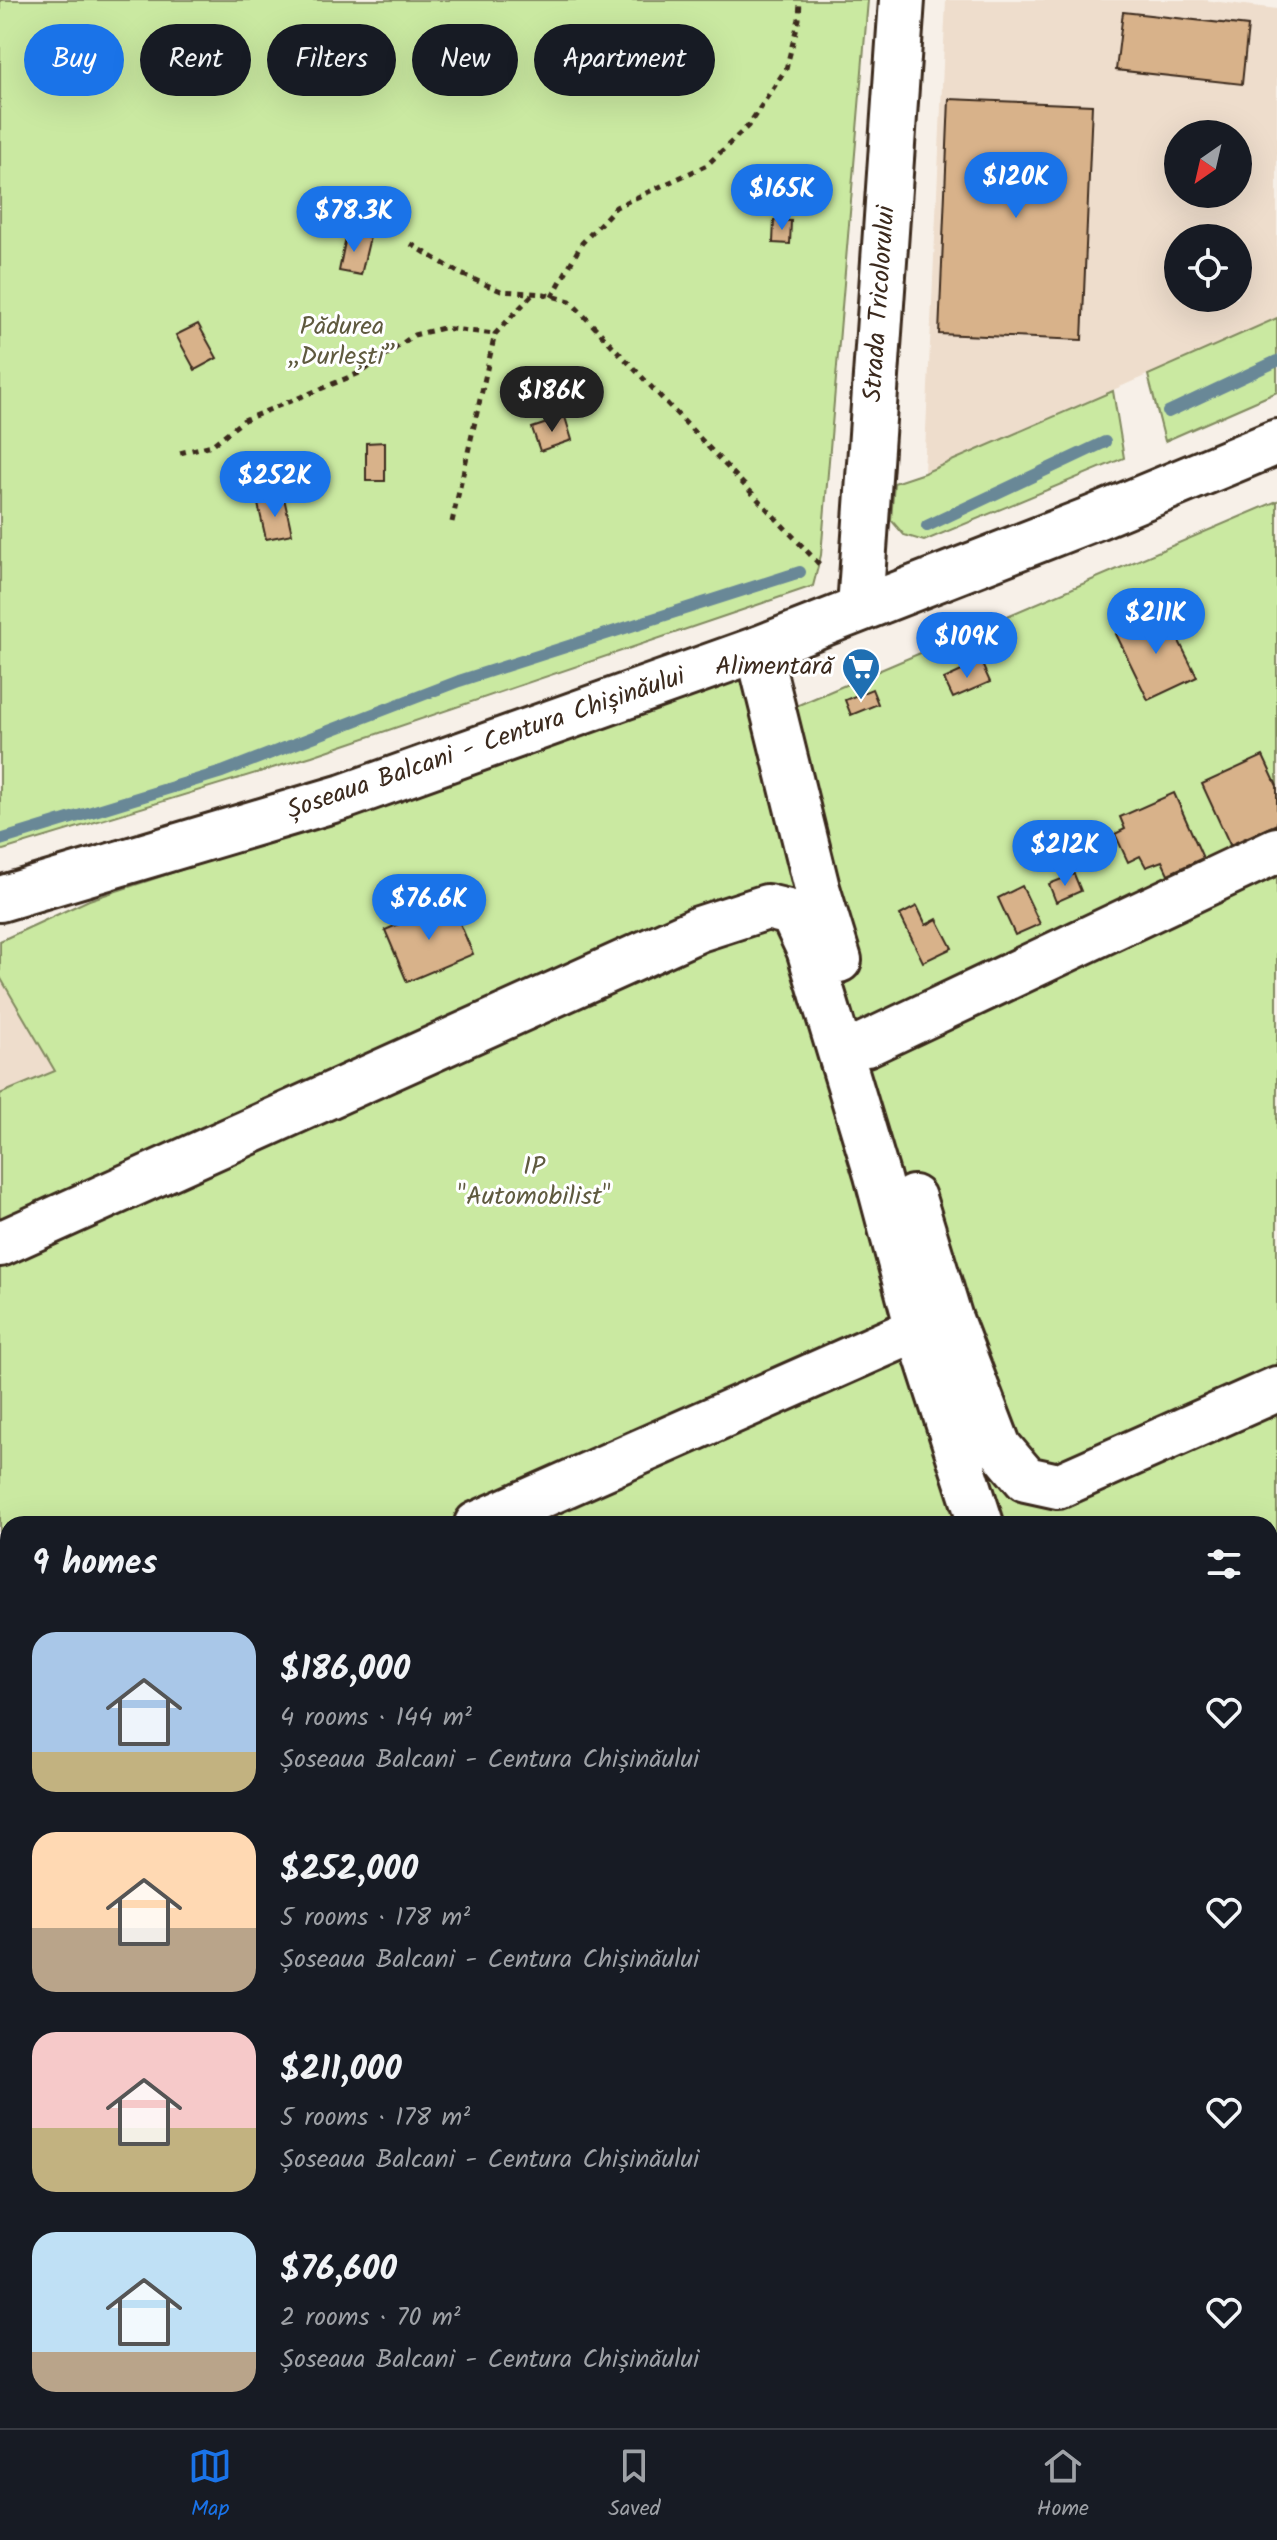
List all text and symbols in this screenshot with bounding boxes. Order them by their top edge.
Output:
chip: Buy [24,24,124,96]
chip: Rent [140,24,251,96]
chip: Filters [267,24,396,96]
chip: New [412,24,518,96]
chip: Apartment [534,24,715,96]
north arrow [1164,120,1252,208]
map controls [1164,120,1252,312]
pin: $120K [960,152,1072,220]
text: $120K [982,157,1050,199]
pin: $165K [726,164,838,232]
text: $165K [749,169,815,211]
pin: $78.3K [289,186,419,254]
text: $78.3K [314,191,394,233]
street label: Strada Tricolorului [852,203,908,404]
button: locate [1164,224,1252,312]
park label: Pădurea „Durlești” [288,306,396,378]
pin: $186K [496,366,608,434]
text: $186K [518,371,586,413]
pin: $252K [219,451,331,519]
text: $252K [238,456,312,498]
pin: $211K [1100,588,1212,656]
text: $211K [1125,593,1187,635]
pin: $109K [911,612,1023,680]
text: $109K [934,617,1000,659]
place label: Alimentară [715,646,836,688]
supermarket icon: Alimentară [840,646,882,701]
street label: Șoseaua Balcani - Centura Chișinăului [281,655,693,832]
pin: $212K [1009,820,1121,888]
text: $212K [1030,825,1100,867]
pin: $76.6K [364,874,494,942]
text: $76.6K [390,879,468,921]
park label: IP "Automobilist" [457,1146,611,1218]
text: 9 homes [32,1537,157,1591]
icon: filters [1202,1542,1246,1586]
text: $186,000 [280,1643,410,1697]
icon: home [96,1664,192,1760]
icon: heart [1202,1690,1246,1734]
text: 4 rooms · 144 m² [280,1697,472,1739]
text: Șoseaua Balcani - Centura Chișinăului [280,1739,699,1781]
text: $252,000 [280,1843,418,1897]
icon: home [96,1864,192,1960]
icon: heart [1202,1890,1246,1934]
text: 5 rooms · 178 m² [280,1897,470,1939]
text: Șoseaua Balcani - Centura Chișinăului [280,1939,699,1981]
text: $211,000 [280,2043,402,2097]
icon: home [96,2064,192,2160]
icon: heart [1202,2090,1246,2134]
text: 5 rooms · 178 m² [280,2097,470,2139]
text: Șoseaua Balcani - Centura Chișinăului [280,2139,699,2181]
text: $76,600 [280,2243,397,2297]
icon: home [96,2264,192,2360]
icon: heart [1202,2290,1246,2334]
text: 2 rooms · 70 m² [280,2297,461,2339]
text: Șoseaua Balcani - Centura Chișinăului [280,2339,699,2381]
tab: Map [188,2444,232,2527]
tab: Saved [608,2444,661,2527]
tab: Home [1037,2444,1089,2527]

